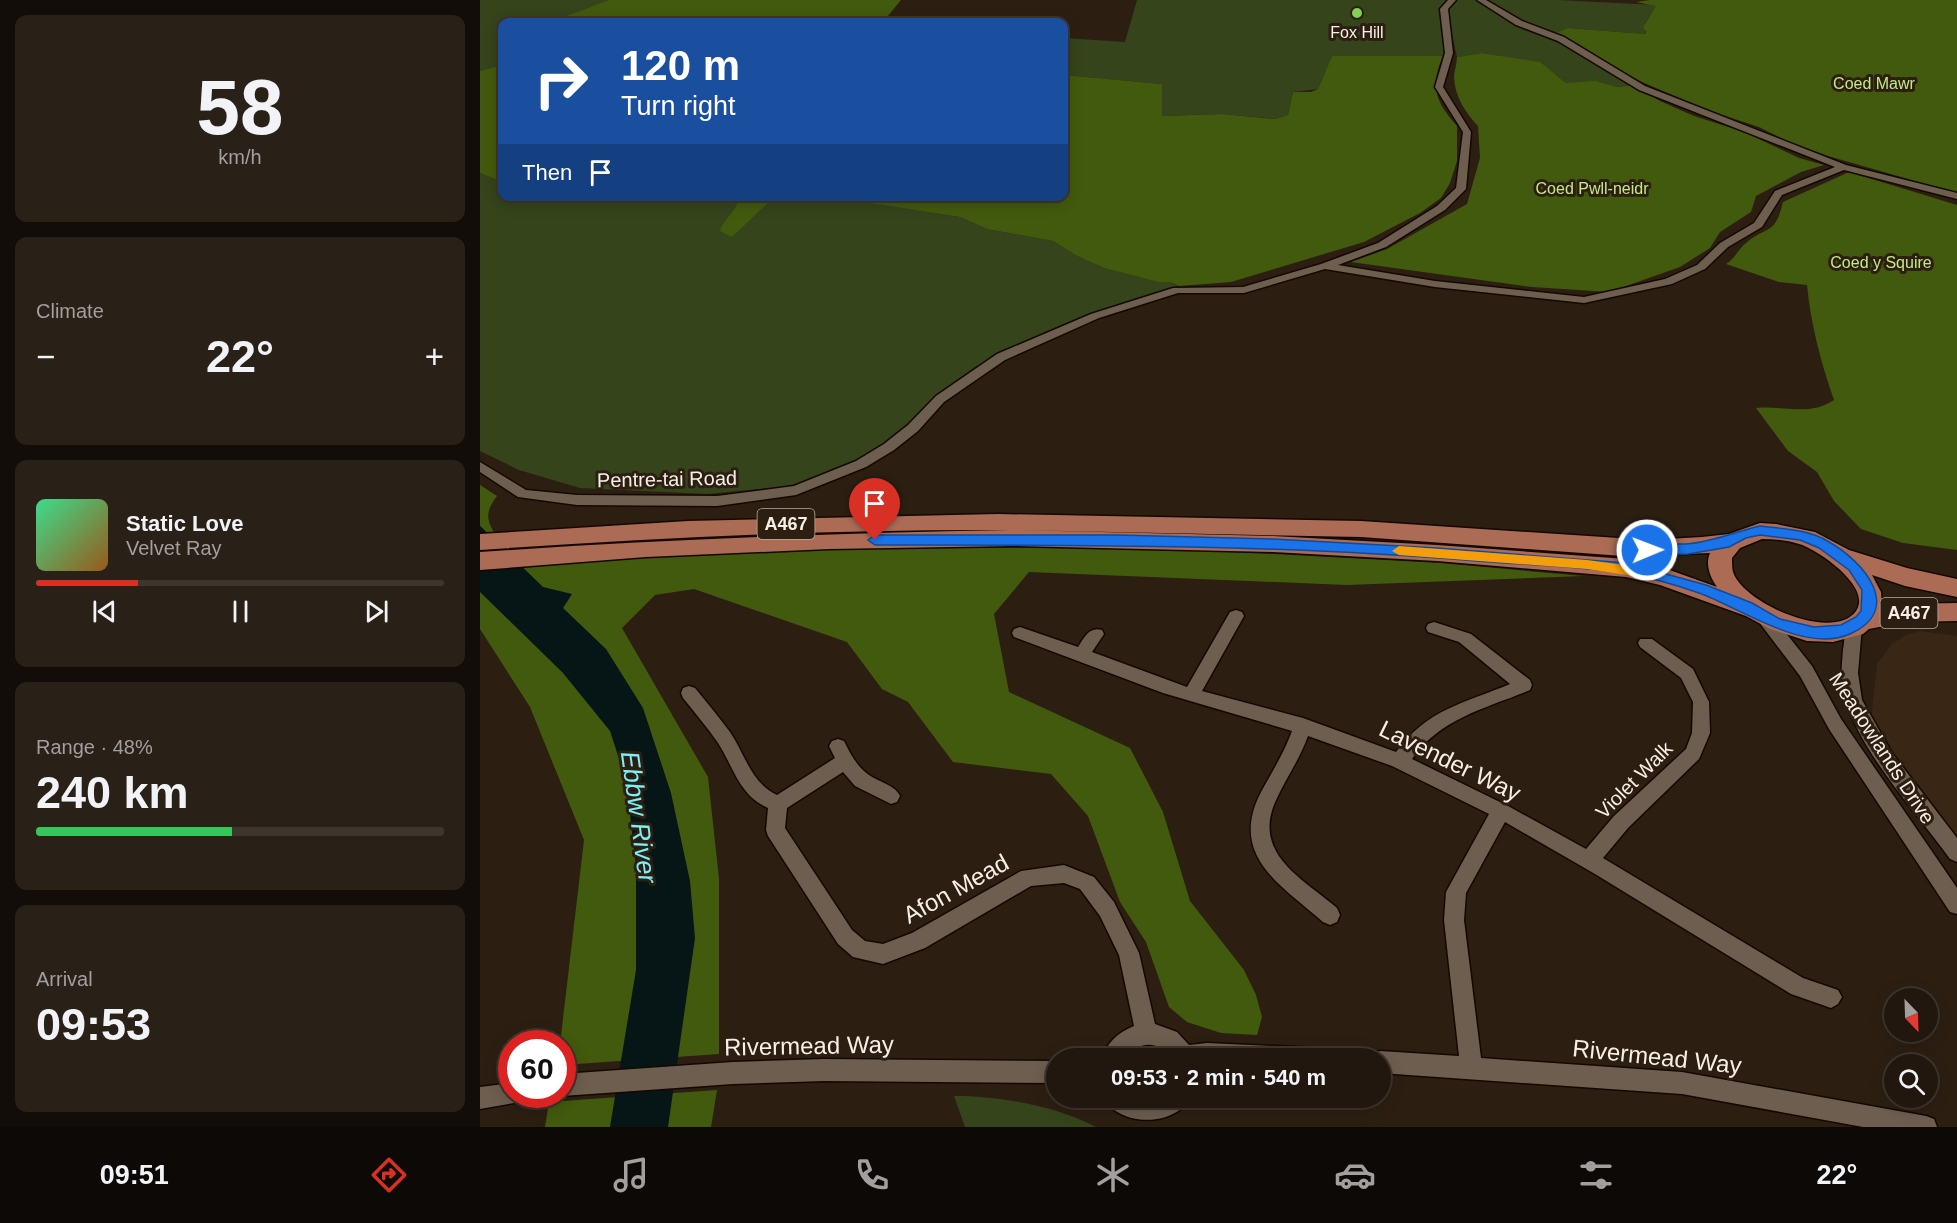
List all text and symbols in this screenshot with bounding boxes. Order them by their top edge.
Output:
marker: Fox Hill [1350,6,1364,20]
place label: Fox Hill [1330,24,1384,41]
icon: right [522,42,600,120]
text: 120 m [621,42,740,89]
text: 58 [197,63,283,151]
park label: Coed Mawr [1833,75,1916,92]
text: Turn right [621,91,736,121]
text: km/h [218,146,262,168]
icon: arrive [584,156,617,189]
text: Then [522,160,572,185]
park label: Coed Pwll-neidr [1536,180,1649,197]
park label: Coed y Squire [1830,254,1932,271]
text: Climate [36,300,104,322]
text: 22° [206,331,274,382]
text: − [36,338,55,375]
text: + [425,338,444,375]
street label: Pentre-tai Road [597,467,737,491]
pin [849,478,900,540]
icon: arrive [858,487,891,520]
road number: A467 [758,509,814,539]
text: Static Love [126,511,243,536]
position arrow [1615,518,1679,582]
text: Velvet Ray [126,537,222,559]
icon: previous [88,595,121,628]
icon: pause [224,595,257,628]
icon: next [360,595,393,628]
road number: A467 [1880,598,1938,628]
street label: Meadowlands Drive [1825,668,1939,828]
street label: Lavender Way [1375,715,1525,806]
text: Range · 48% [36,736,153,758]
street label: Violet Walk [1591,737,1677,823]
water label: Ebbw River [615,749,663,886]
text: 240 km [36,767,189,818]
street label: Afon Mead [898,849,1013,929]
text: Arrival [36,968,93,990]
north arrow [1884,988,1938,1042]
map controls [1884,988,1938,1108]
text: 09:53 [36,999,151,1050]
speed limit sign: 60 [498,1030,576,1108]
street label: Rivermead Way [724,1031,894,1060]
street label: Rivermead Way [1571,1034,1743,1079]
button: search [1884,1054,1938,1108]
text: 09:53 · 2 min · 540 m [1111,1065,1326,1090]
icon: directions [368,1154,410,1196]
icon: music [610,1154,652,1196]
icon: phone [851,1154,893,1196]
icon: climate [1092,1154,1134,1196]
icon: car [1334,1154,1376,1196]
icon: filters [1575,1154,1617,1196]
text: 09:51 [100,1160,169,1190]
text: 22° [1816,1160,1857,1190]

